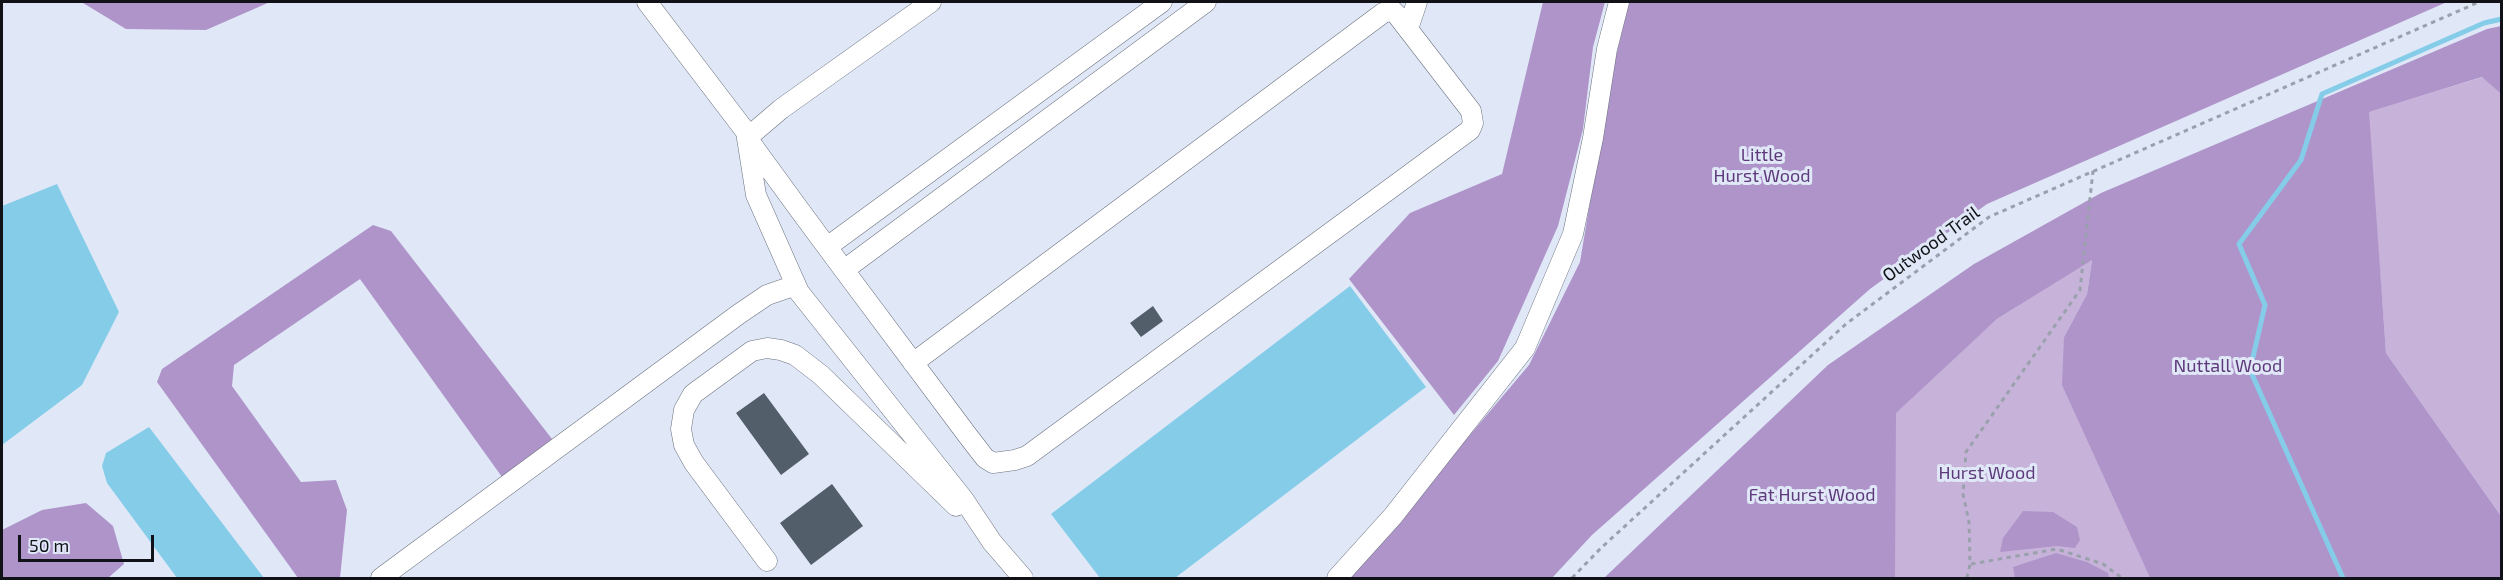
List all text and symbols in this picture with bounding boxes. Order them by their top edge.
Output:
park label: Little Hurst Wood [1713,144,1811,186]
street label: Outwood Trail [1878,202,1984,286]
park label: Nuttall Wood [2174,355,2282,377]
park label: Hurst Wood [1938,462,2036,484]
park label: Fat Hurst Wood [1748,484,1876,506]
scale bar [21,523,158,561]
text: 50 m [29,534,69,556]

